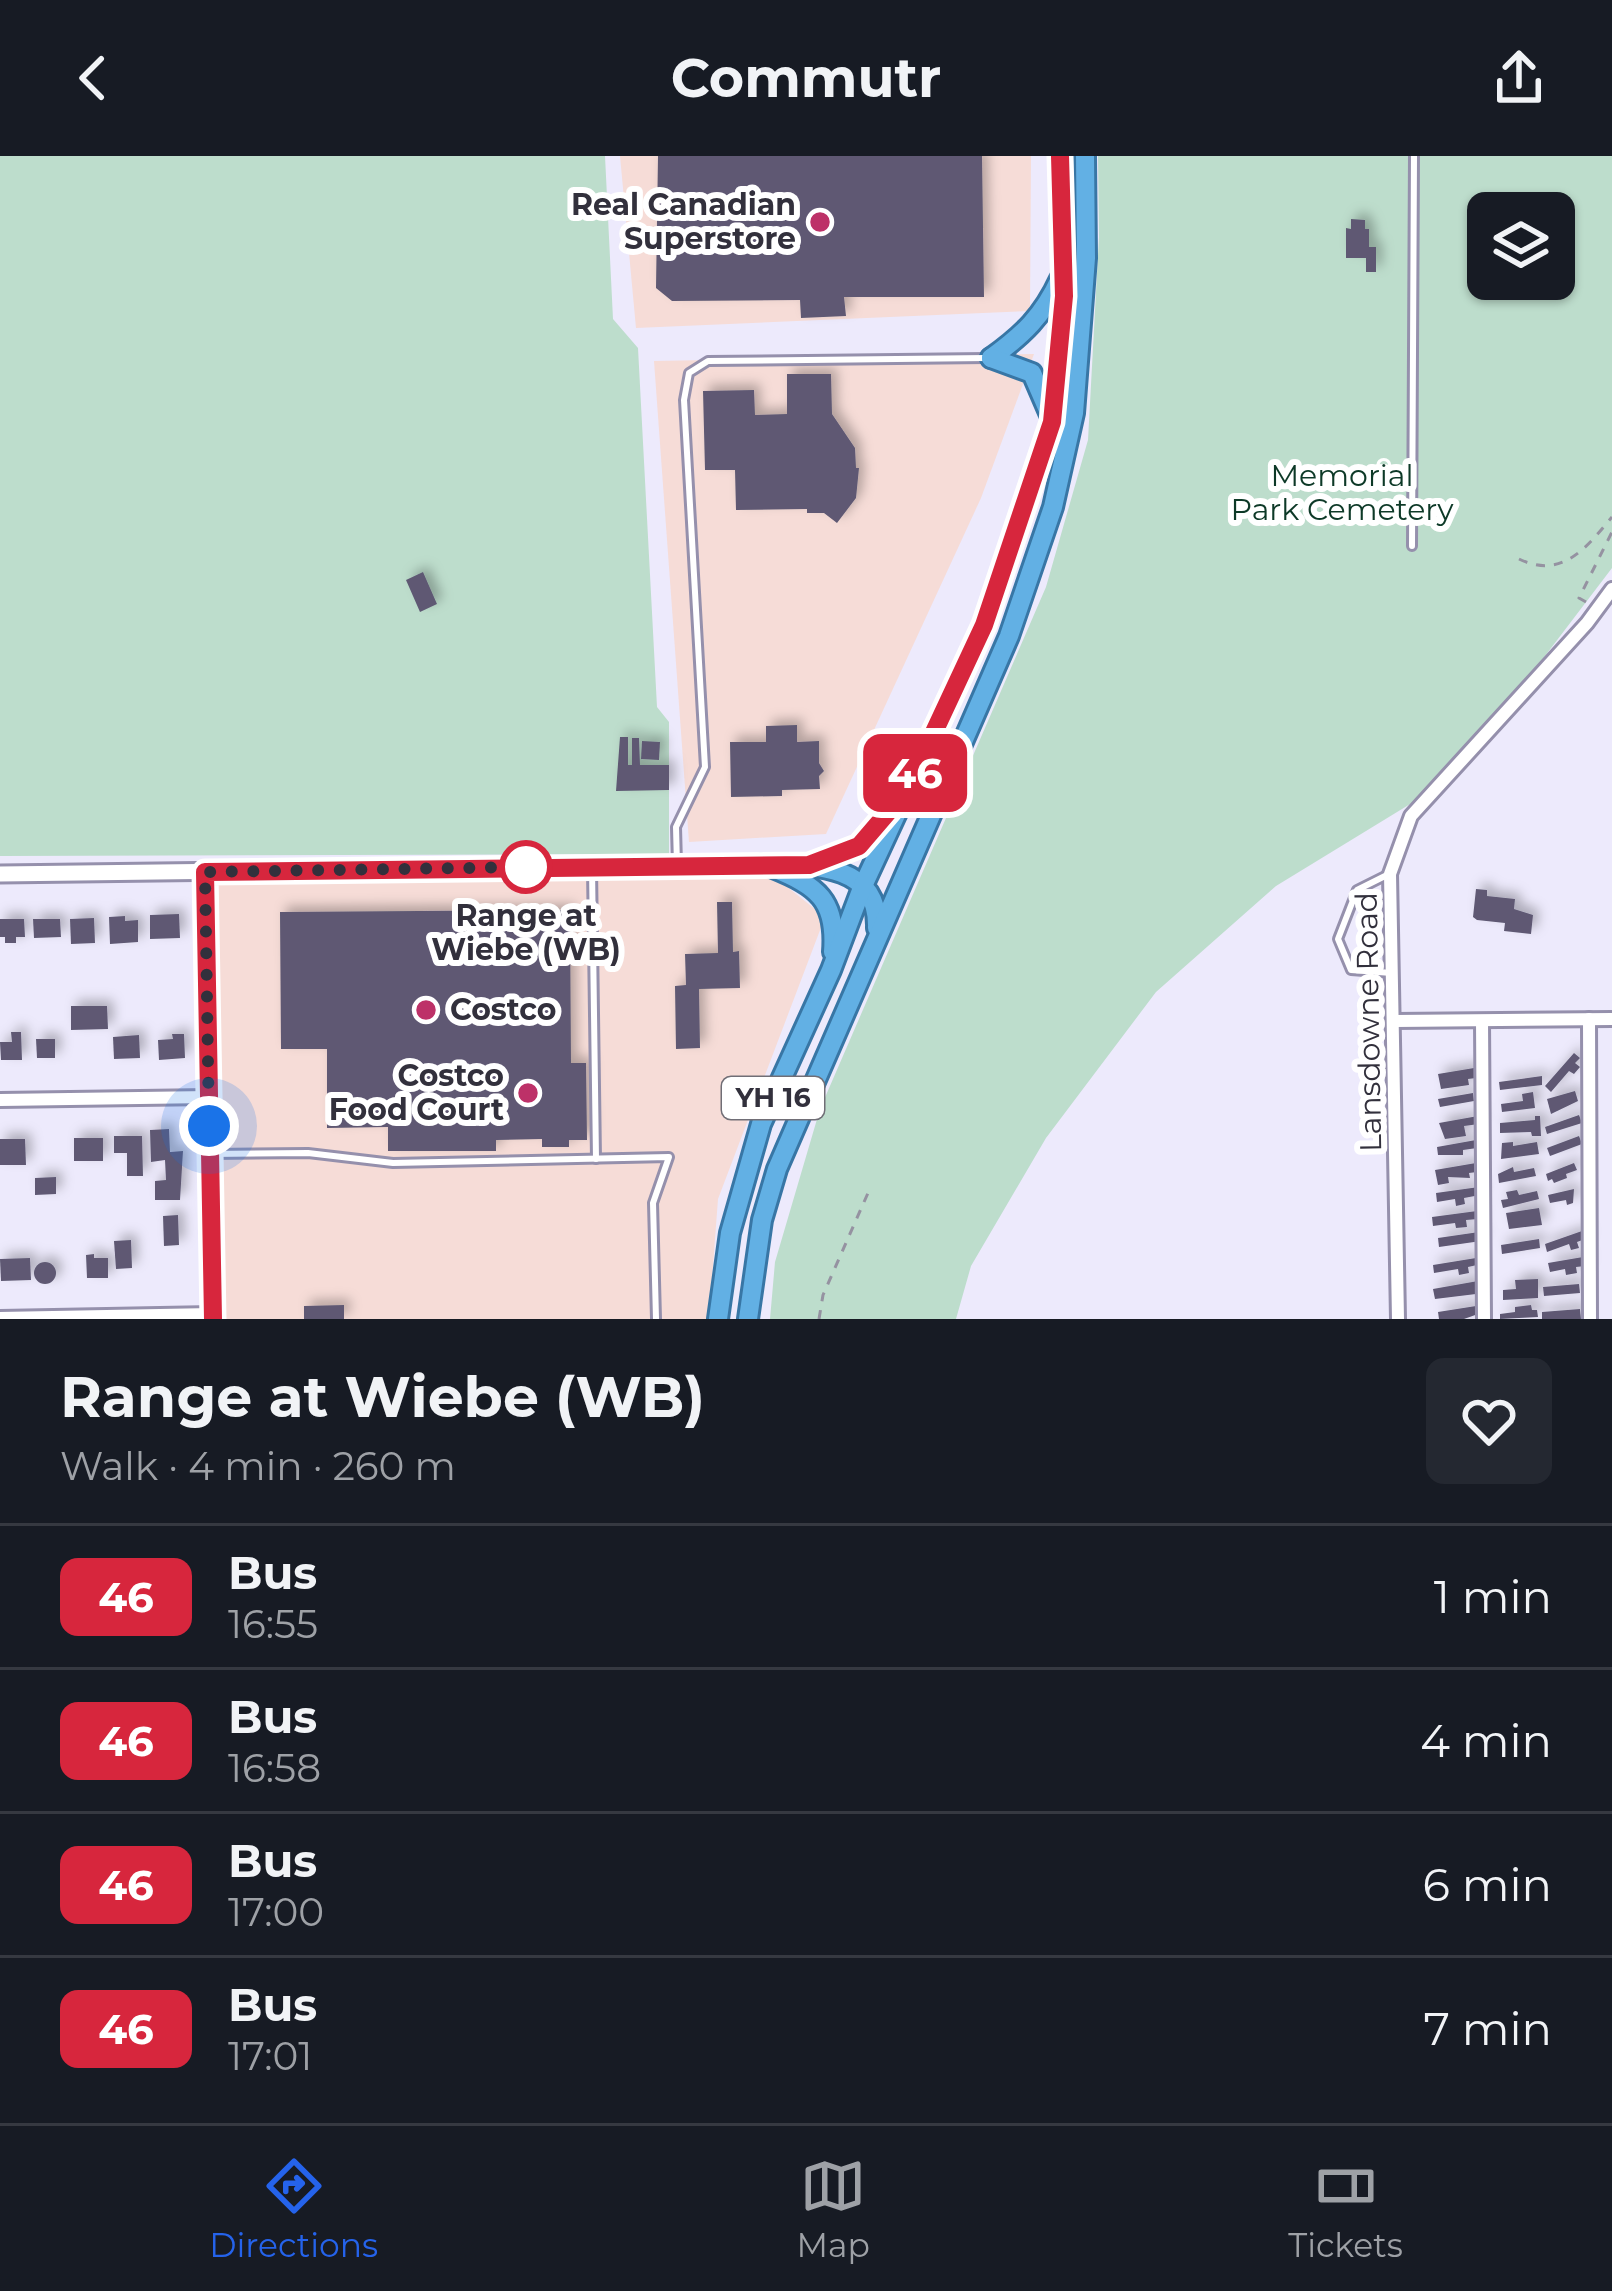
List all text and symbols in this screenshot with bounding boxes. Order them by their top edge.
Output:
icon: back [60,45,126,111]
text: Commutr [671,45,941,111]
icon: share [1486,45,1552,111]
place label: Real Canadian Superstore [571,186,796,257]
map controls [1467,192,1575,300]
button: layers [1467,192,1575,300]
marker: Real Canadian Superstore [807,209,833,235]
park label: Memorial Park Cemetery [1231,457,1454,528]
line badge: 46 [861,734,969,812]
text: 46 [887,747,943,799]
marker: Range at Wiebe (WB) [501,842,551,892]
street label: Lansdowne Road [1348,892,1389,1152]
place label: Range at Wiebe (WB) [431,897,621,968]
place label: Costco [450,991,556,1028]
marker: Costco [413,997,439,1023]
place label: Costco Food Court [329,1057,504,1128]
road number: YH 16 [722,1077,824,1119]
marker: Costco Food Court [515,1080,541,1106]
your location [179,1096,239,1156]
button: heart [1426,1358,1552,1484]
text: Range at Wiebe (WB) [60,1362,705,1431]
text: Walk · 4 min · 260 m [60,1442,456,1490]
text: Bus [228,1545,317,1600]
text: 1 min [1434,1569,1552,1624]
text: 46 [98,1571,154,1623]
text: 16:55 [228,1600,318,1648]
text: Bus [228,1689,317,1744]
text: 4 min [1420,1713,1552,1768]
text: 46 [98,1715,154,1767]
text: 16:58 [228,1744,321,1792]
text: Bus [228,1833,317,1888]
text: 6 min [1423,1857,1552,1912]
text: 46 [98,1859,154,1911]
text: 17:00 [228,1888,324,1936]
text: Bus [228,1977,317,2032]
text: 7 min [1423,2001,1552,2056]
text: 46 [98,2003,154,2055]
text: 17:01 [228,2032,312,2080]
tab: Directions [209,2153,378,2265]
tab: Map [797,2153,870,2265]
tab: Tickets [1288,2153,1403,2265]

